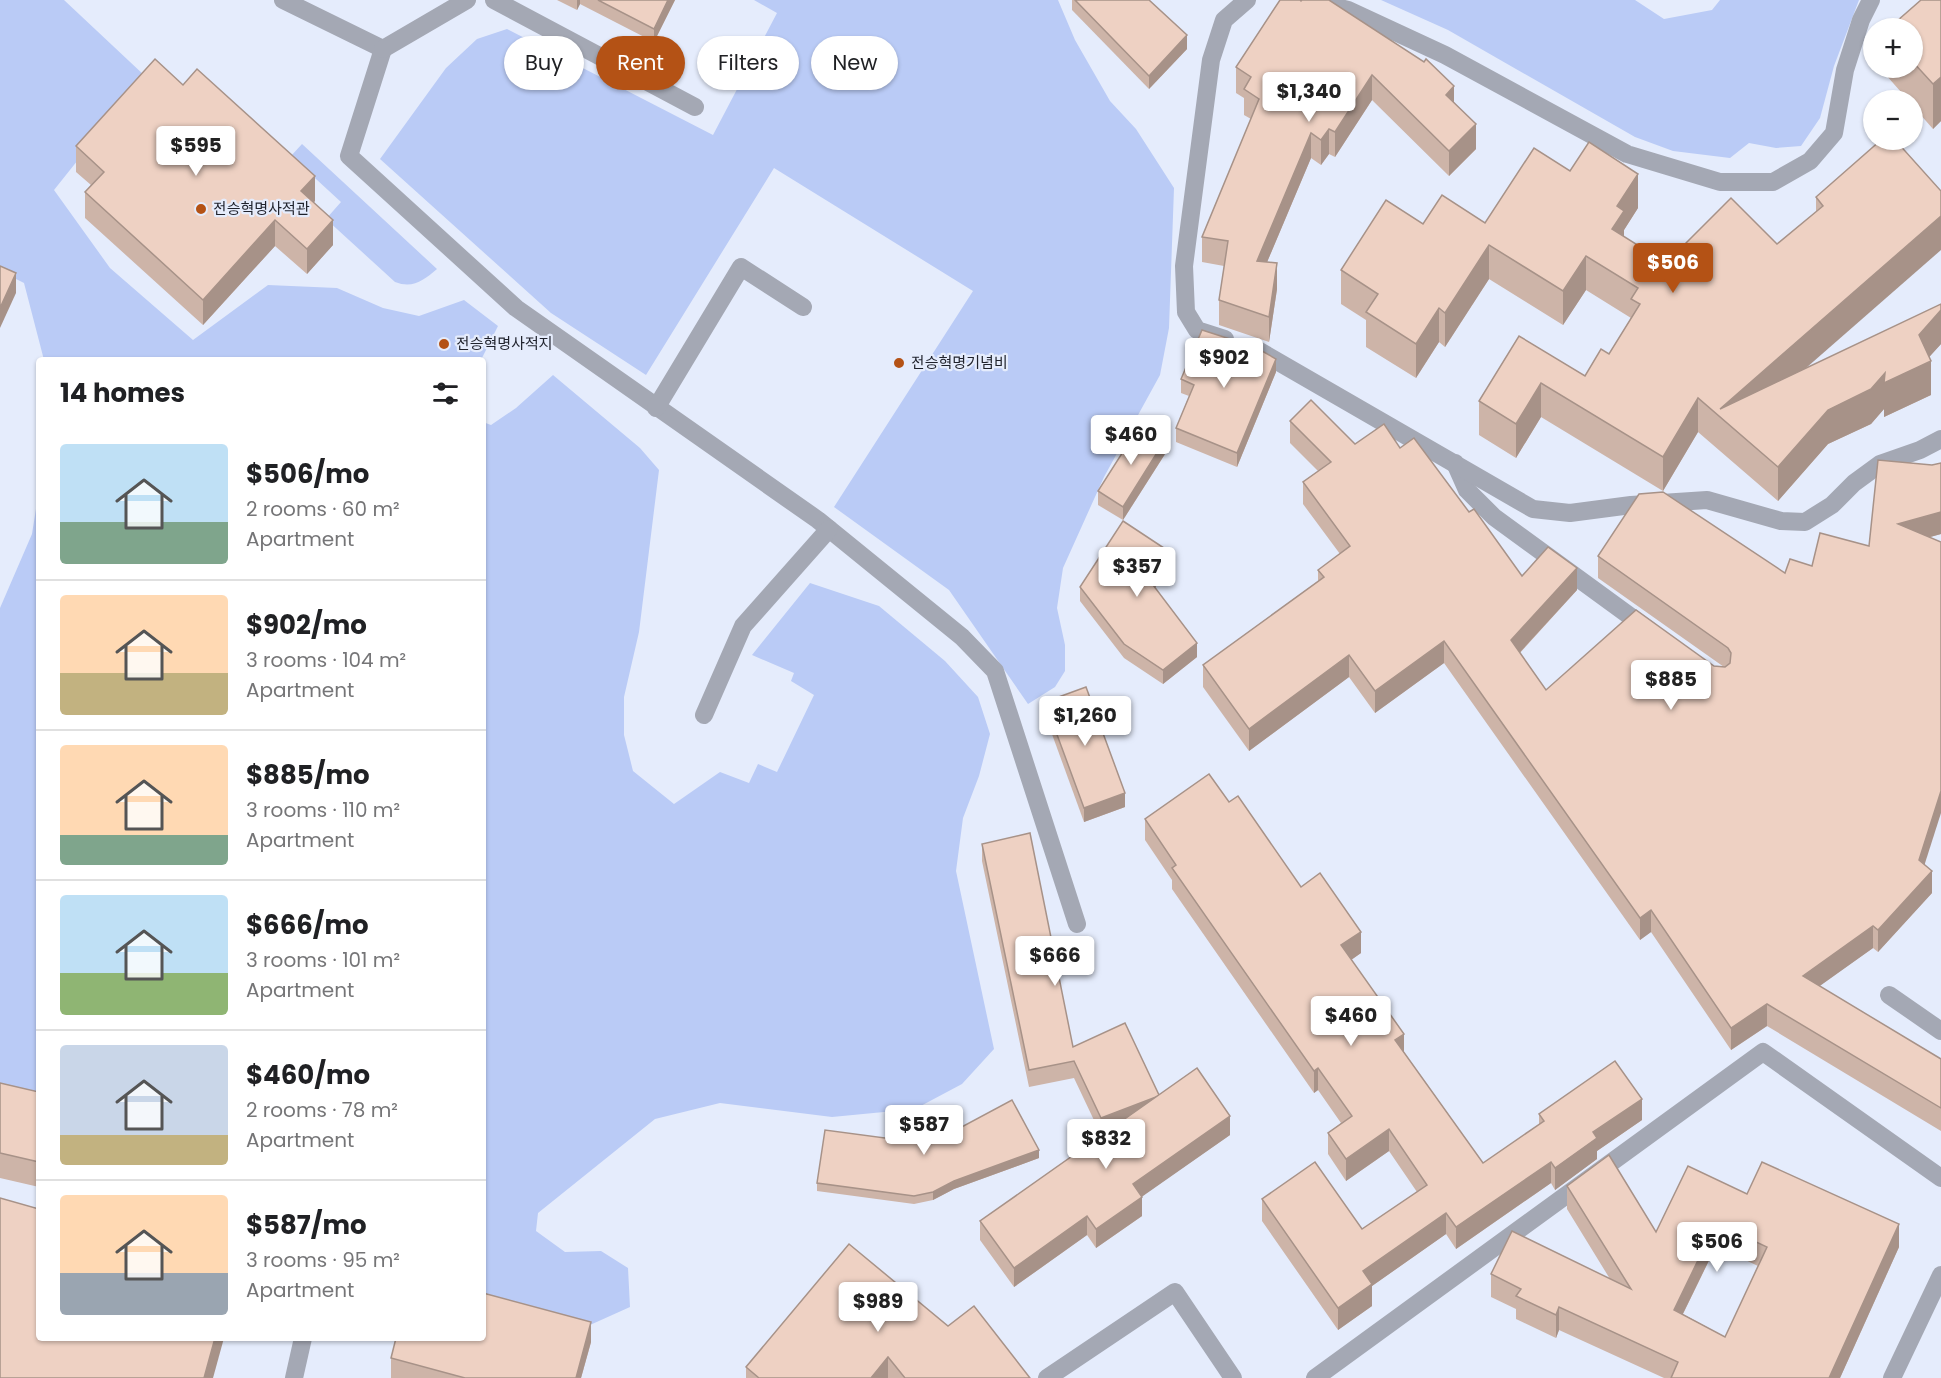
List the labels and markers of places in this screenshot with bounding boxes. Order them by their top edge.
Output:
pin: $1,340 [1260,72,1358,123]
pin: $595 [160,126,232,177]
place label: 전승혁명사적관 [213,198,310,219]
marker: 전승혁명사적관 [194,202,208,216]
pin: $506 [1637,243,1709,294]
place label: 전승혁명사적지 [456,333,553,354]
marker: 전승혁명사적지 [437,337,451,351]
pin: $902 [1188,338,1260,389]
place label: 전승혁명기념비 [911,352,1008,373]
marker: 전승혁명기념비 [892,356,906,370]
pin: $460 [1095,415,1167,466]
pin: $357 [1101,547,1173,598]
pin: $885 [1635,660,1707,711]
pin: $1,260 [1036,696,1134,747]
pin: $666 [1019,936,1091,987]
pin: $460 [1315,996,1387,1047]
pin: $587 [888,1105,960,1156]
pin: $832 [1070,1119,1142,1170]
pin: $506 [1681,1222,1753,1273]
pin: $989 [842,1282,914,1333]

